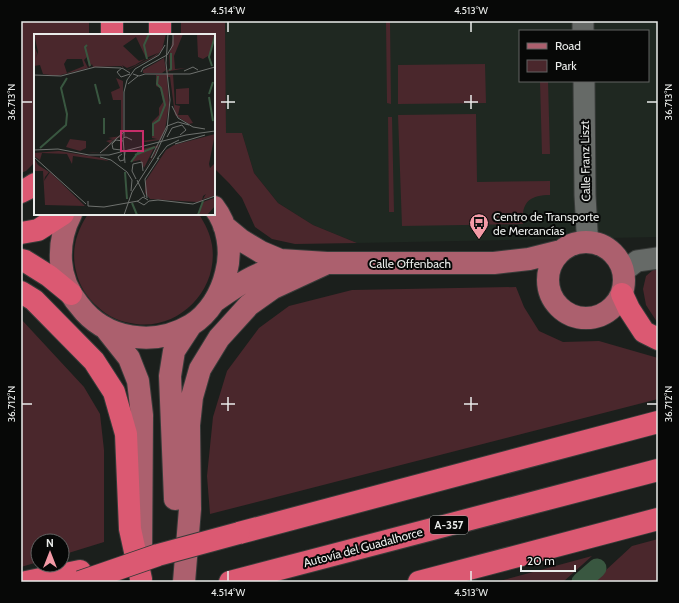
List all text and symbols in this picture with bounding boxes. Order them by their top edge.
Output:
text: 4.514°W [211,4,246,17]
text: 4.513°W [454,4,489,17]
legend [519,30,649,82]
inset map [34,34,215,215]
text: Road [555,38,581,53]
text: Park [555,58,577,73]
text: 36.713°N [5,84,18,120]
text: 36.713°N [662,84,675,120]
street label: Calle Franz Liszt [577,120,593,202]
place label: Centro de Transporte de Mercancías [493,209,599,238]
bus stop icon: Centro de Transporte de Mercancías [468,212,490,240]
street label: Calle Offenbach [369,256,451,271]
text: 36.712°N [5,386,18,422]
text: 36.712°N [662,386,675,422]
road number: A-357 [430,516,468,534]
street label: Autovía del Guadalhorce [302,524,424,570]
north arrow [30,533,70,573]
text: N [46,536,54,550]
scale bar [521,547,575,573]
text: 20 m [527,553,555,568]
text: 4.514°W [211,586,246,599]
text: 4.513°W [454,586,489,599]

